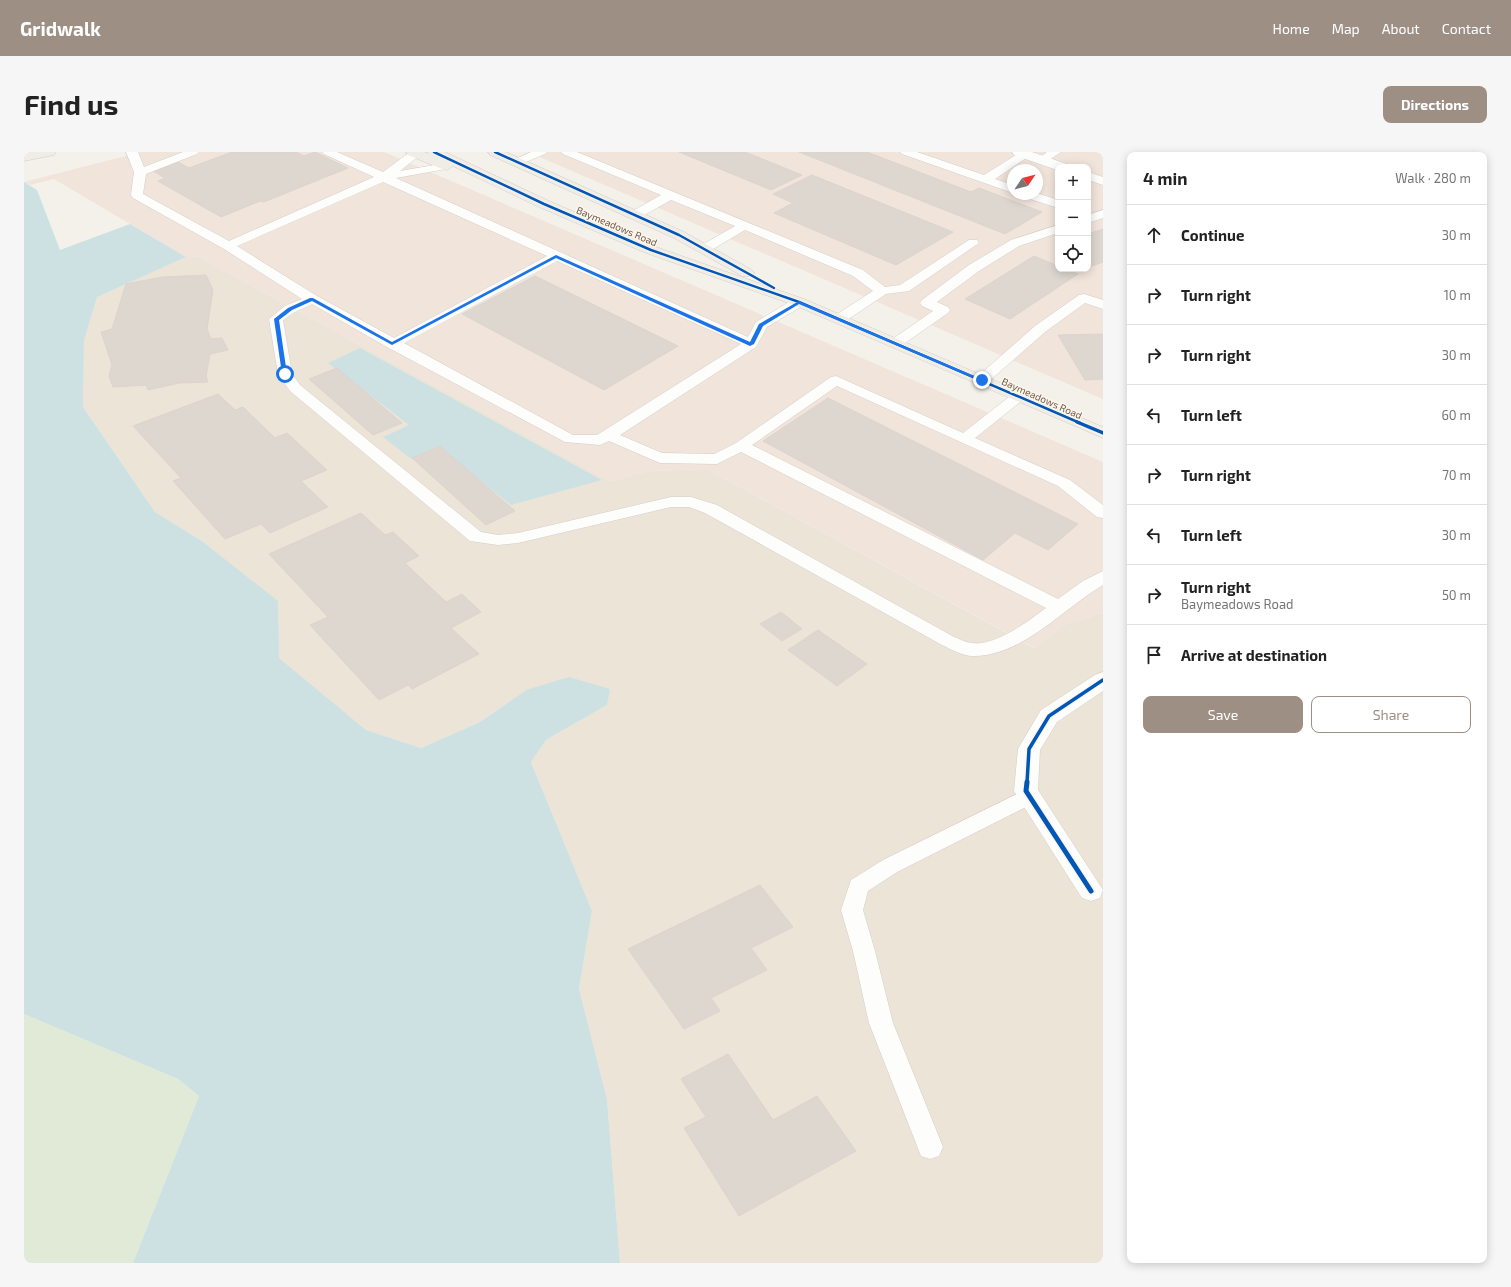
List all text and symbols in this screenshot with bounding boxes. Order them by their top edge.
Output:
text: Gridwalk [20,17,101,40]
text: Home [1273,20,1310,37]
text: Map [1332,20,1360,37]
text: About [1382,20,1420,37]
text: Contact [1442,20,1491,37]
button: Directions [1383,86,1487,123]
text: Find us [24,87,118,121]
north arrow [1007,164,1043,200]
map controls [1055,164,1091,272]
button: + [1055,164,1091,200]
text: 4 min [1143,168,1187,188]
text: Walk · 280 m [1395,170,1471,186]
button: − [1055,200,1091,236]
street label: Baymeadows Road [575,204,659,248]
icon: ahead [1143,224,1165,246]
text: Continue [1181,226,1244,244]
text: 30 m [1442,227,1471,243]
button: locate [1055,236,1091,272]
icon: right [1143,284,1165,306]
text: Turn right [1181,286,1251,304]
text: 10 m [1444,287,1471,303]
icon: right [1143,344,1165,366]
text: Turn right [1181,346,1251,364]
text: 30 m [1442,347,1471,363]
route start [276,365,294,383]
route end [973,371,991,389]
street label: Baymeadows Road [1000,375,1084,421]
icon: left [1143,404,1165,426]
text: Turn left [1181,406,1242,424]
text: 60 m [1441,407,1471,423]
icon: right [1143,464,1165,486]
text: Turn right [1181,466,1251,484]
text: 70 m [1442,467,1471,483]
icon: left [1143,524,1165,546]
text: Turn left [1181,526,1242,544]
text: 30 m [1442,527,1471,543]
text: Turn right [1181,578,1251,596]
icon: right [1143,584,1165,606]
text: 50 m [1442,587,1471,603]
text: Baymeadows Road [1181,596,1294,612]
icon: arrive [1143,644,1165,666]
text: Arrive at destination [1181,646,1327,664]
button: Save [1143,696,1303,733]
button: Share [1311,696,1471,733]

